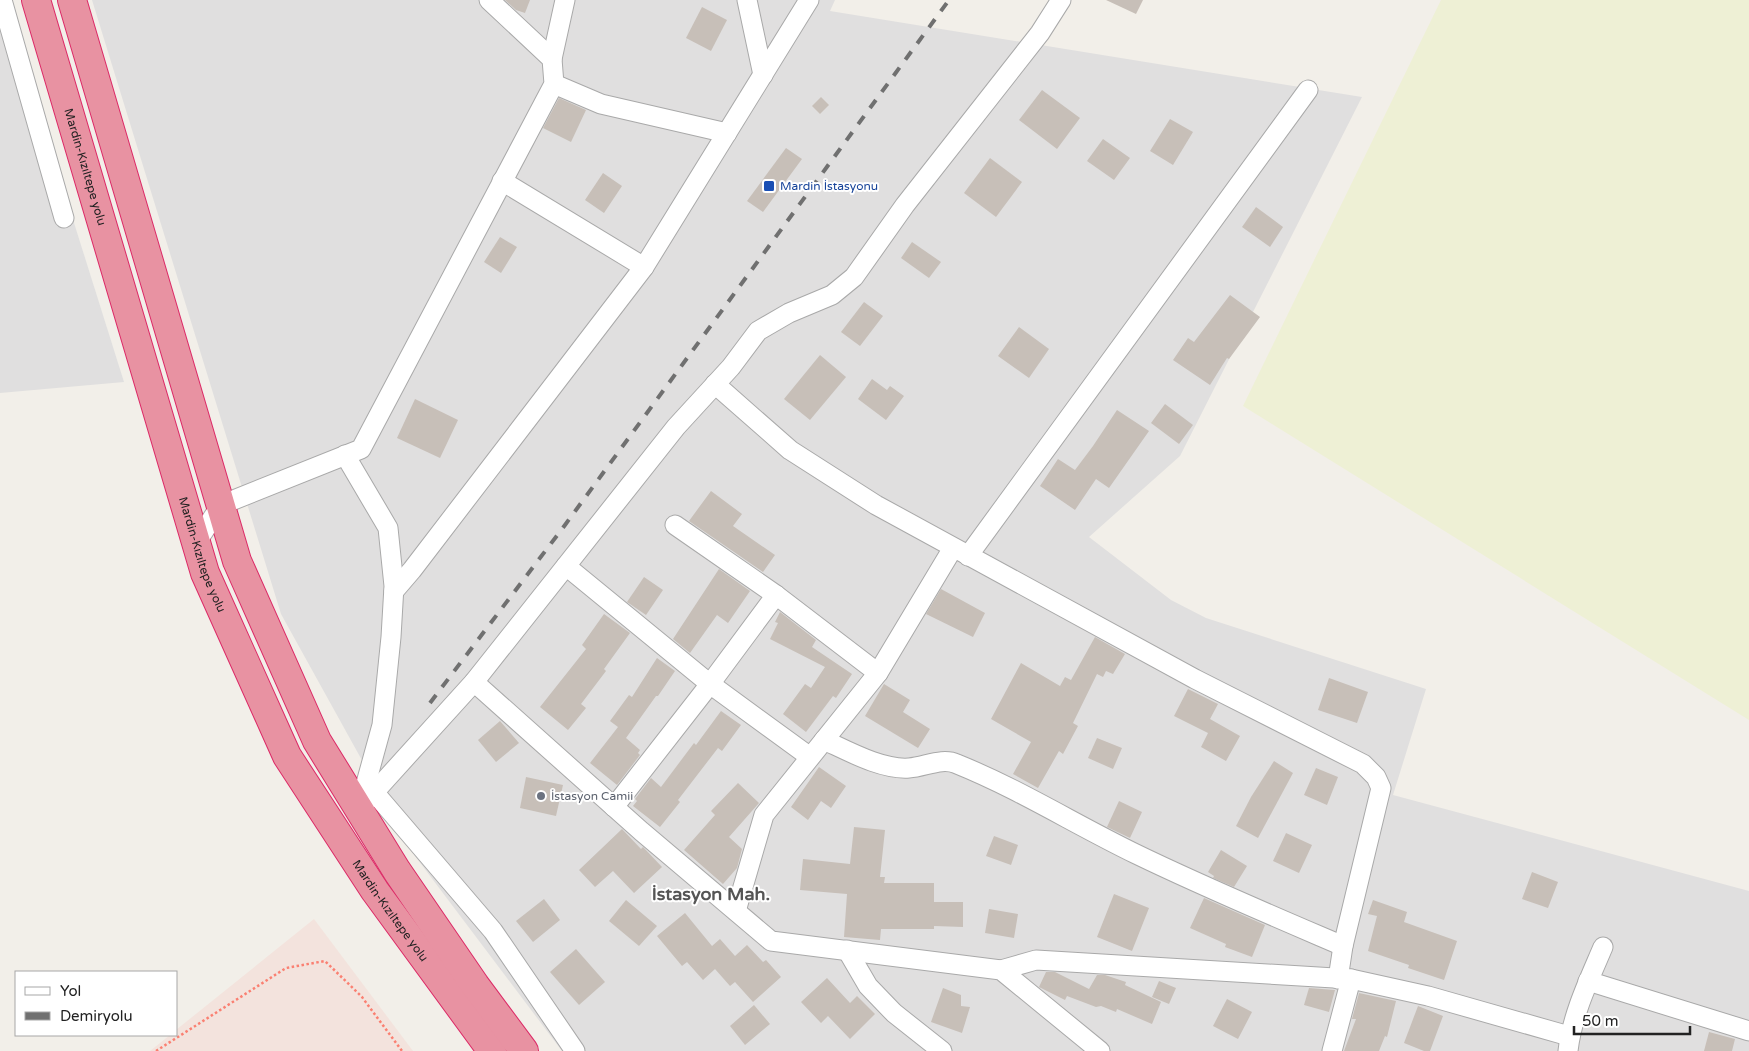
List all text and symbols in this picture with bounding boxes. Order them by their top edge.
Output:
street label: Mardin-Kızıltepe yolu [61,107,109,227]
marker: Mardin İstasyonu [762,179,776,193]
place label: Mardin İstasyonu [780,179,878,193]
street label: Mardin-Kızıltepe yolu [176,495,229,614]
place label: İstasyon Camii [551,789,633,803]
marker: İstasyon Camii [535,790,547,802]
street label: Mardin-Kızıltepe yolu [350,857,431,964]
district label: İstasyon Mah. [652,883,770,905]
legend [15,971,178,1036]
text: Yol [60,982,81,1000]
scale bar [1574,1004,1690,1036]
text: Demiryolu [60,1007,133,1025]
text: 50 m [1582,1012,1619,1030]

